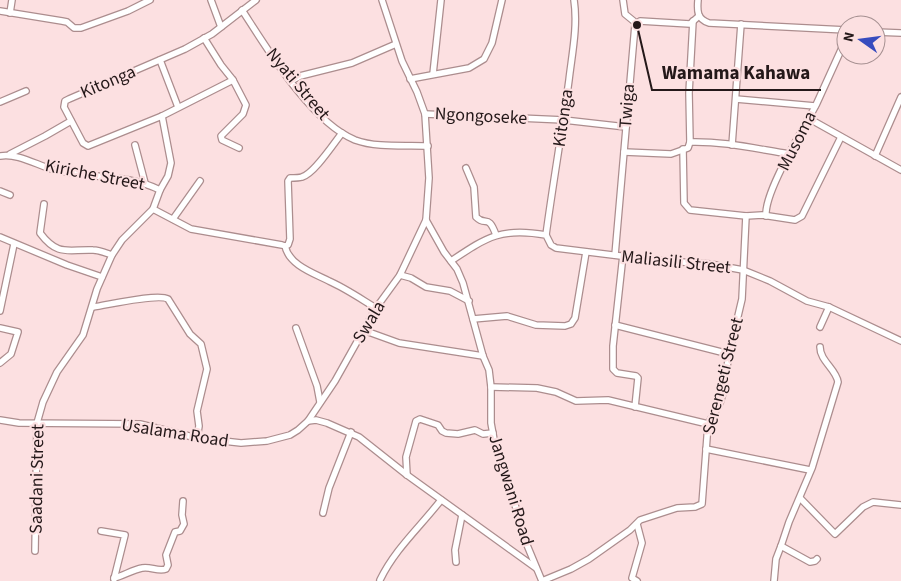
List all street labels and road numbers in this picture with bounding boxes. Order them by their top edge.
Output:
street label: Nyati Street [260,42,336,126]
street label: Kitonga [76,59,140,105]
street label: Twiga [613,83,641,129]
street label: Kitonga [547,87,579,149]
street label: Ngongoseke [434,101,528,131]
street label: Musoma [771,107,823,175]
street label: Kiriche Street [43,153,147,197]
street label: Maliasili Street [620,244,732,280]
street label: Swala [347,296,391,348]
street label: Serengeti Street [696,315,750,437]
street label: Usalama Road [120,412,230,454]
street label: Saadani Street [24,424,50,534]
street label: Jangwani Road [482,431,540,549]

